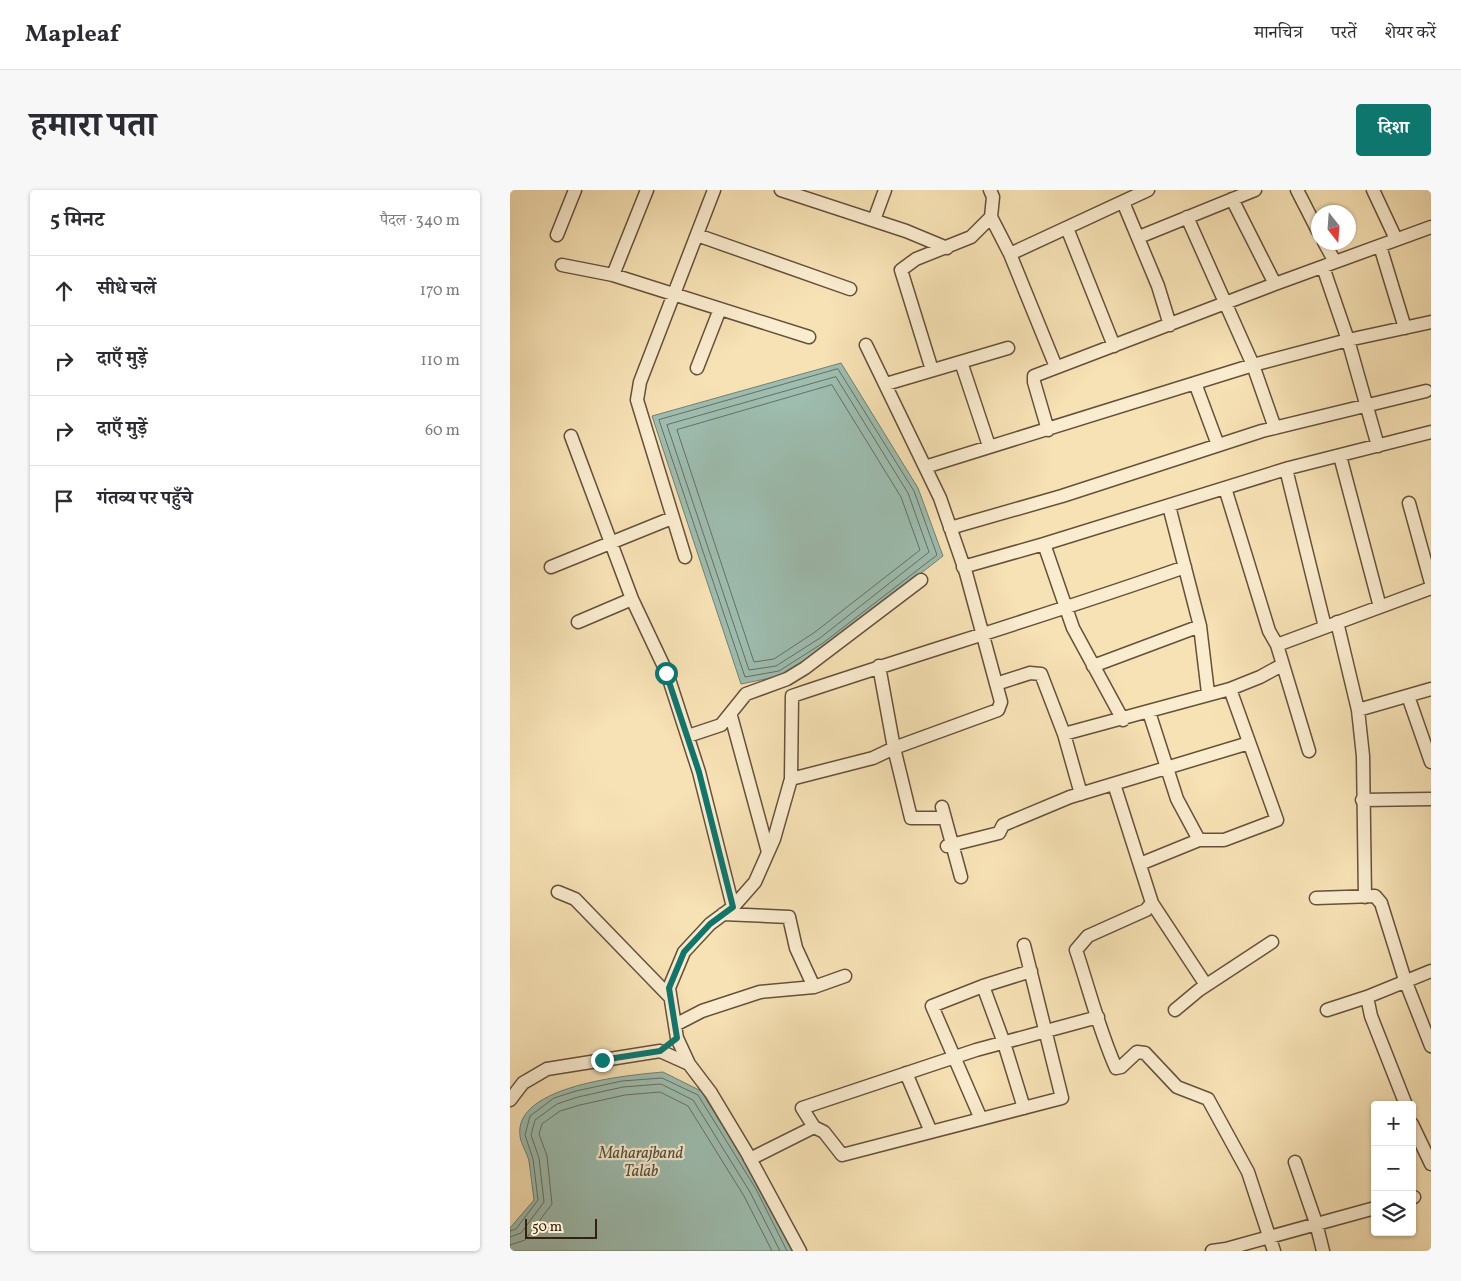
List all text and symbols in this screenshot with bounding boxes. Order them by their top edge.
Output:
text: Mapleaf [25,18,119,52]
text: मानचित्र [1254,21,1303,46]
text: परतें [1331,21,1357,46]
text: शेयर करें [1385,21,1436,46]
text: हमारा पता [30,103,156,151]
button: दिशा [1356,104,1431,156]
north arrow [1311,205,1356,250]
text: 5 मिनट [50,206,104,235]
text: पैदल · 340 m [380,210,460,232]
text: सीधे चलें [97,276,156,302]
icon: ahead [50,277,78,305]
text: 170 m [420,280,460,302]
text: दाएँ मुड़ें [97,346,147,372]
icon: right [50,347,78,375]
text: 110 m [421,350,460,372]
text: दाएँ मुड़ें [97,416,147,442]
icon: right [50,417,78,445]
text: 60 m [425,420,460,442]
text: गंतव्य पर पहुँचे [97,486,192,512]
icon: arrive [50,487,78,515]
route start [655,662,678,685]
route end [591,1049,614,1072]
map controls [1371,1101,1416,1236]
button: + [1371,1101,1416,1146]
water label: Maharajband Talab [598,1143,683,1183]
button: − [1371,1146,1416,1191]
button: layers [1371,1191,1416,1236]
scale bar [525,1216,598,1239]
text: 50 m [532,1218,562,1237]

